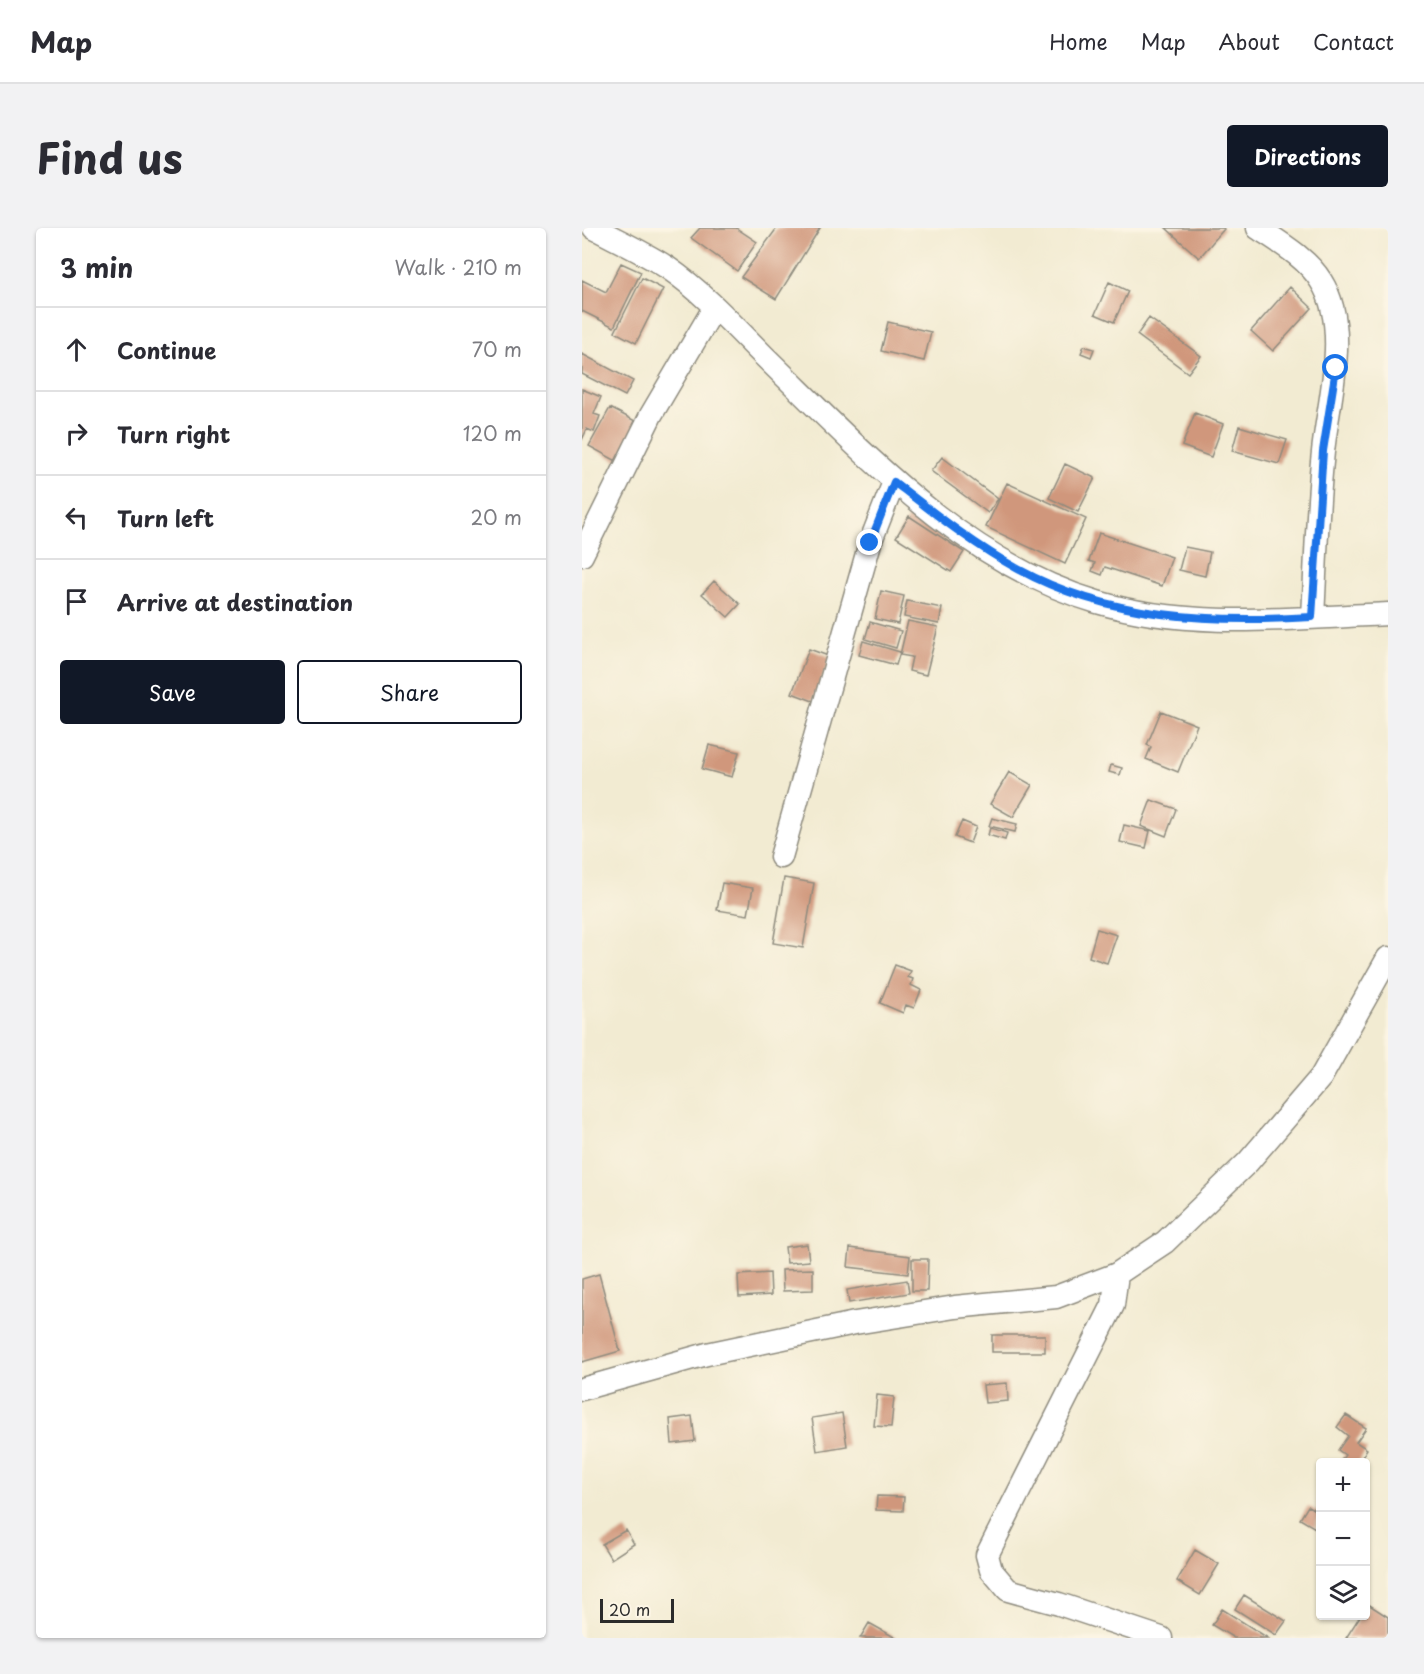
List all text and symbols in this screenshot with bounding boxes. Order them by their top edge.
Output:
text: Map [30,20,92,63]
text: Home [1049,25,1108,57]
text: Map [1141,25,1186,57]
text: About [1219,25,1280,57]
text: Contact [1313,25,1394,57]
text: Find us [36,125,183,188]
button: Directions [1227,125,1388,187]
text: 3 min [60,248,133,287]
text: Walk · 210 m [395,252,522,282]
icon: ahead [60,333,93,366]
text: Continue [117,333,216,366]
text: 70 m [472,334,522,364]
route start [1322,354,1348,380]
icon: right [60,417,93,450]
text: Turn right [117,417,230,450]
text: 120 m [463,418,522,448]
icon: left [60,501,93,534]
text: Turn left [117,501,214,534]
text: 20 m [470,502,522,532]
route end [856,529,882,555]
icon: arrive [60,585,93,618]
text: Arrive at destination [117,585,353,618]
button: Save [60,660,285,724]
button: Share [297,660,522,724]
map controls [1316,1458,1370,1620]
button: + [1316,1458,1370,1512]
button: − [1316,1512,1370,1566]
button: layers [1316,1566,1370,1620]
scale bar [600,1596,674,1624]
text: 20 m [609,1597,650,1621]

